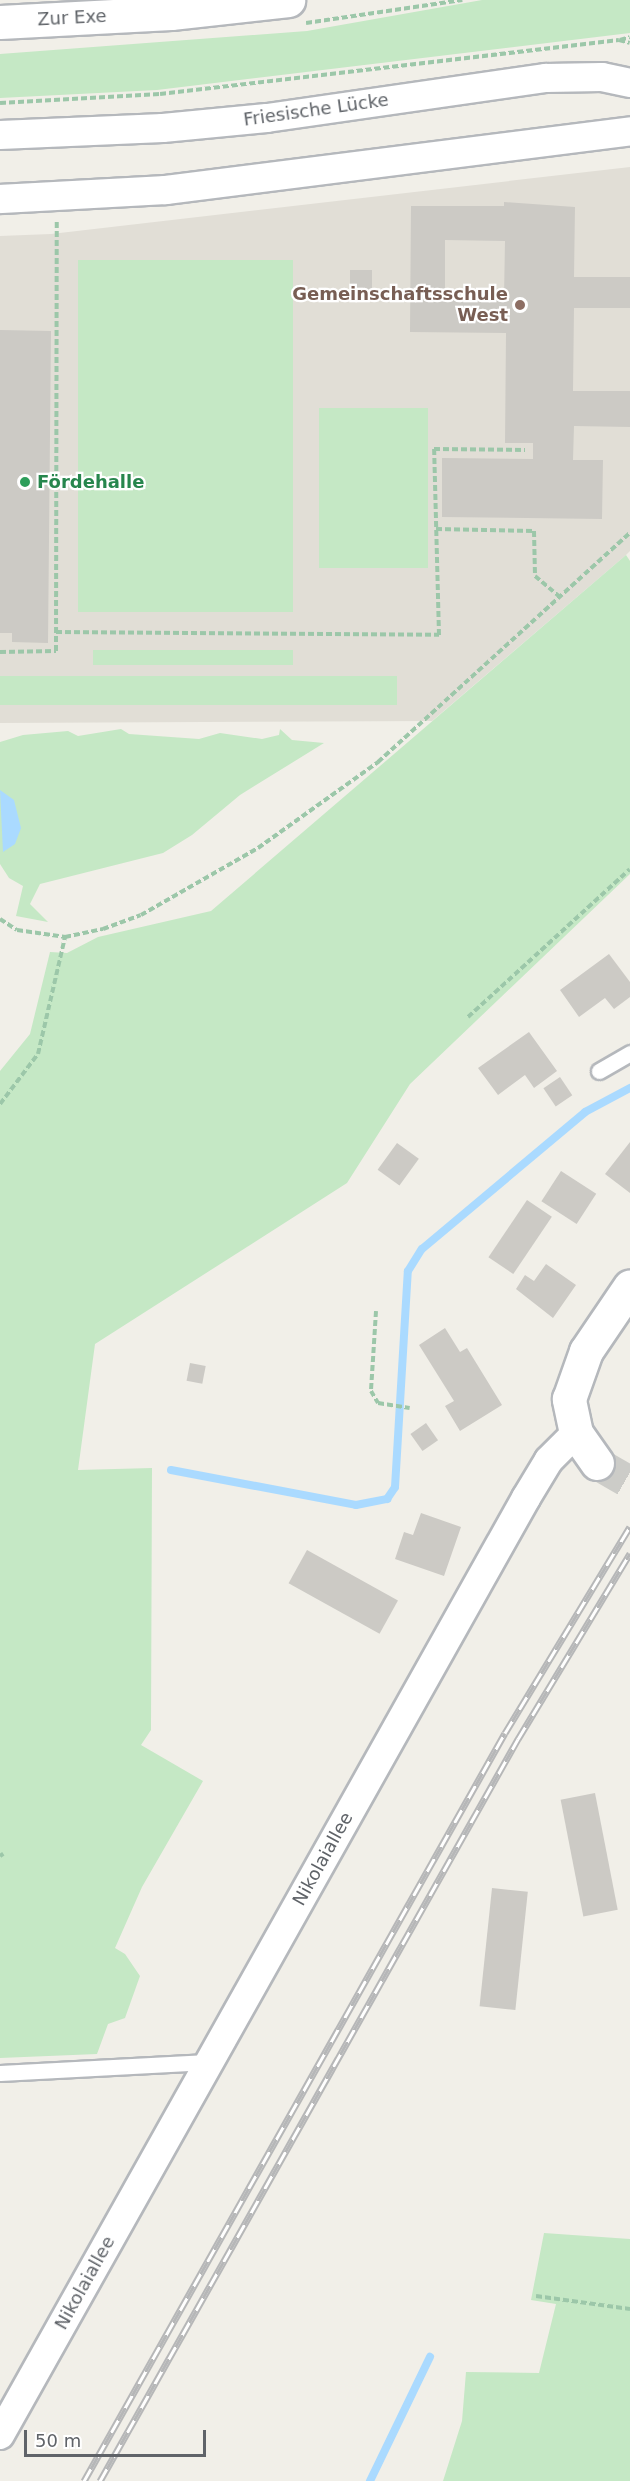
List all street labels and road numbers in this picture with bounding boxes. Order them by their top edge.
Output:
street label: Zur Exe [37,5,107,31]
street label: Friesische Lücke [242,89,390,131]
street label: Nikolaiallee [288,1809,358,1909]
street label: Nikolaiallee [50,2233,120,2333]

